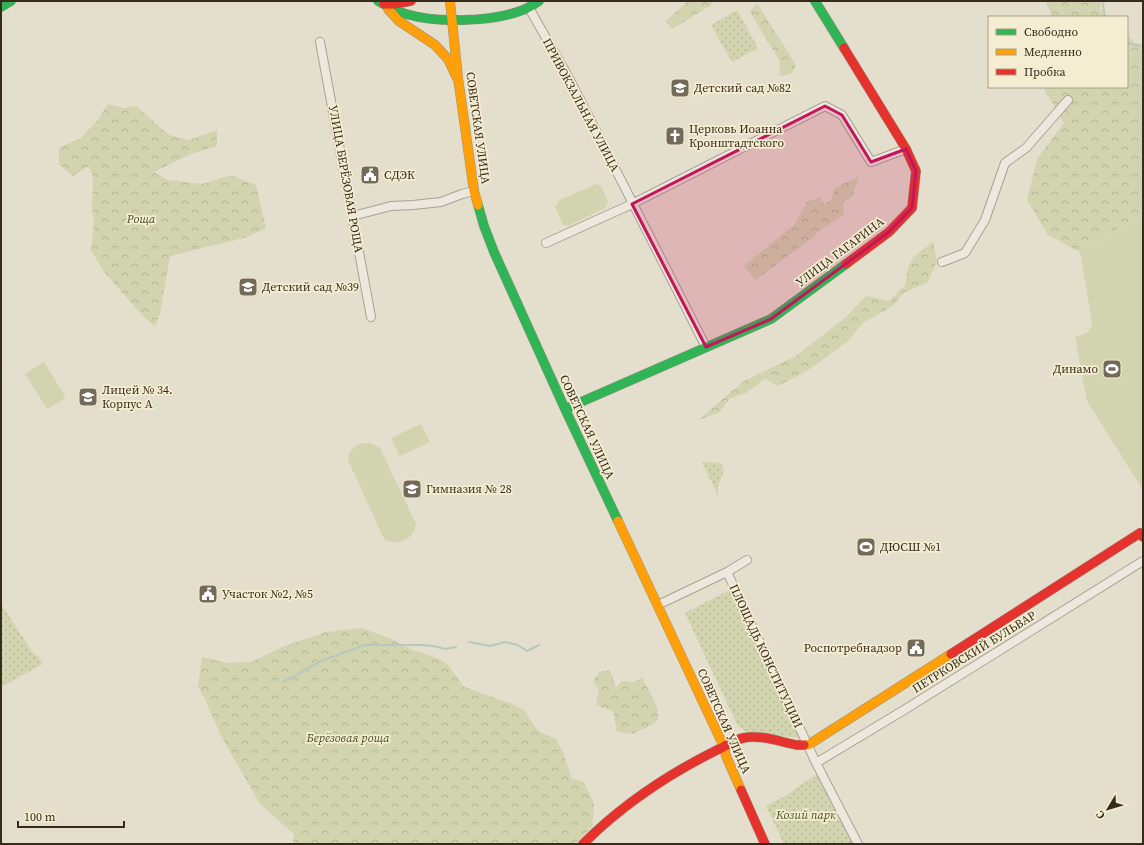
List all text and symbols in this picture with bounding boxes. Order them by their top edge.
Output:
legend [988,16,1128,88]
text: Свободно [1024,24,1079,40]
street label: ПРИВОКЗАЛЬНАЯ УЛИЦА [539,35,623,175]
text: Медленно [1024,44,1082,60]
text: Пробка [1024,64,1067,80]
street label: СОВЕТСКАЯ УЛИЦА [462,71,494,185]
school or university icon: Детский сад №82 [669,77,691,99]
place label: Детский сад №82 [694,80,791,96]
street label: УЛИЦА БЕРЁЗОВАЯ РОЩА [325,104,367,254]
place label: Церковь Иоанна Кронштадтского [689,121,784,151]
church icon: Церковь Иоанна Кронштадтского [664,125,686,147]
public building icon: СДЭК [359,164,381,186]
place label: СДЭК [384,167,415,183]
park label: Роща [126,211,156,227]
street label: УЛИЦА ГАГАРИНА [793,214,887,290]
school or university icon: Детский сад №39 [237,276,259,298]
place label: Детский сад №39 [262,279,359,295]
sports icon: Динамо [1101,358,1123,380]
place label: Динамо [1053,361,1098,377]
street label: СОВЕТСКАЯ УЛИЦА [556,372,618,482]
place label: Лицей № 34. Корпус А [102,382,173,412]
school or university icon: Лицей № 34. Корпус А [77,386,99,408]
school or university icon: Гимназия № 28 [401,478,423,500]
place label: Гимназия № 28 [426,481,512,497]
sports icon: ДЮСШ №1 [855,536,877,558]
place label: ДЮСШ №1 [880,539,941,555]
street label: ПЛОЩАДЬ КОНСТИТУЦИИ [726,581,807,731]
public building icon: Участок №2, №5 [197,583,219,605]
place label: Участок №2, №5 [222,586,313,602]
street label: ПЕТРКОВСКИЙ БУЛЬВАР [909,607,1039,697]
public building icon: Роспотребнадзор [905,637,927,659]
place label: Роспотребнадзор [804,640,902,656]
street label: СОВЕТСКАЯ УЛИЦА [694,666,754,776]
park label: Берёзовая роща [306,730,390,746]
north arrow [1088,789,1128,829]
scale bar [18,803,124,829]
park label: Козий парк [775,807,836,823]
text: С [1092,807,1109,822]
text: 100 m [24,809,56,825]

